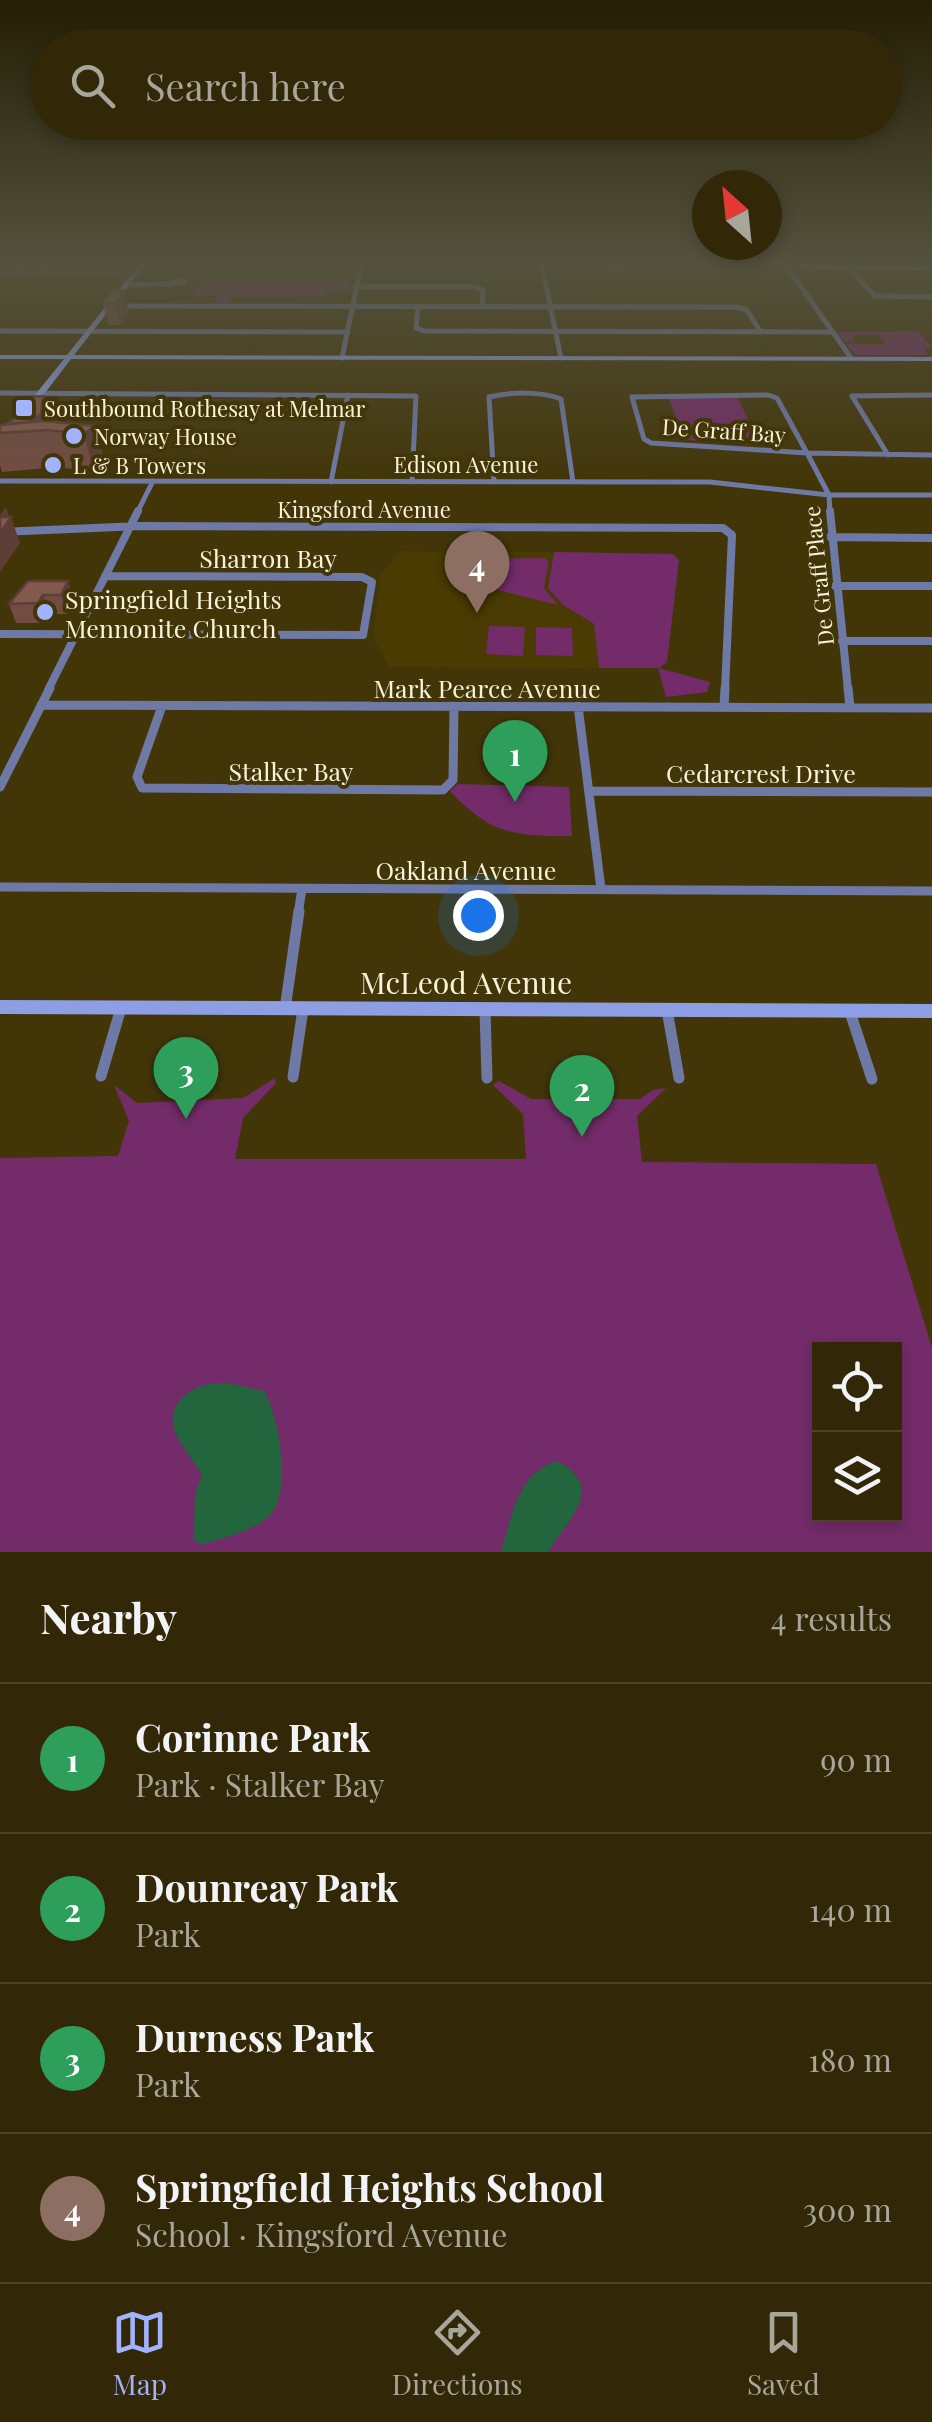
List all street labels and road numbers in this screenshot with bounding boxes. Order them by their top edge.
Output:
street label: De Graff Bay [661,411,787,449]
street label: Edison Avenue [394,449,538,479]
street label: Kingsford Avenue [277,494,451,524]
street label: De Graff Place [796,505,840,647]
street label: Sharron Bay [199,541,337,574]
street label: Mark Pearce Avenue [373,671,601,704]
street label: Stalker Bay [229,754,354,787]
street label: Cedarcrest Drive [666,756,856,789]
street label: Oakland Avenue [376,853,556,886]
street label: McLeod Avenue [360,962,572,1002]

